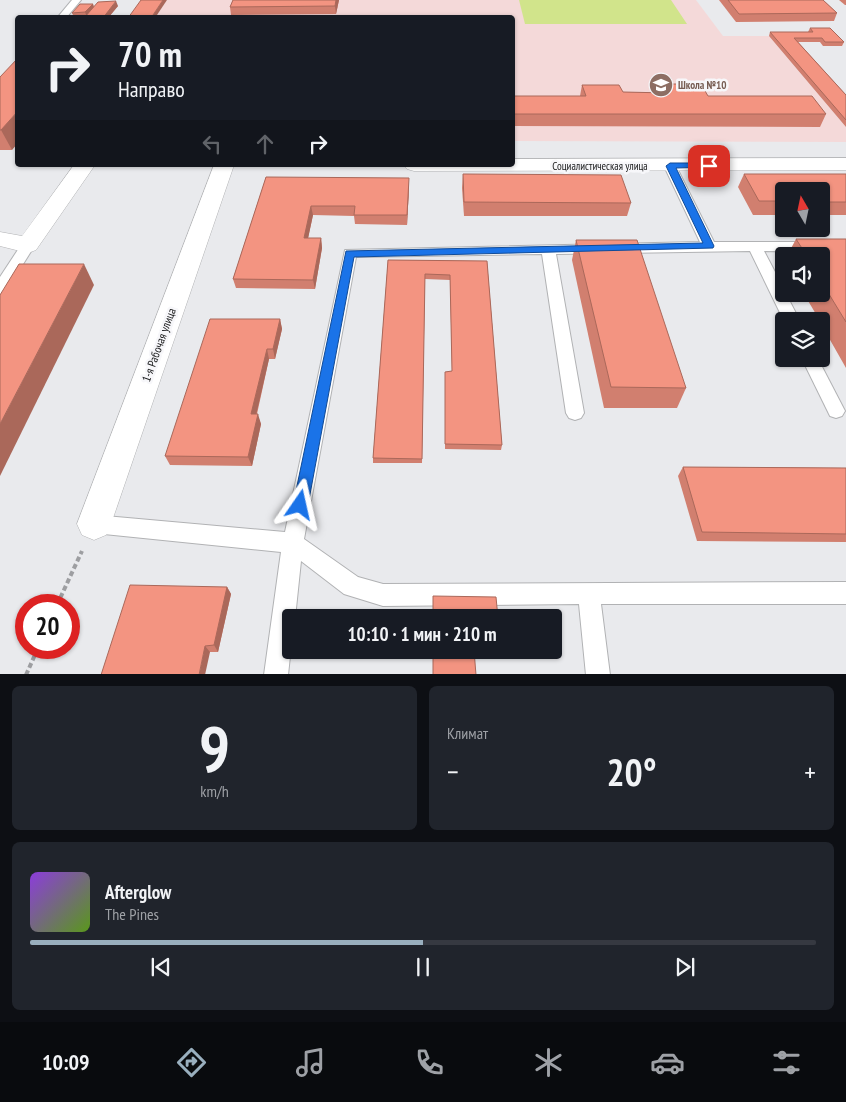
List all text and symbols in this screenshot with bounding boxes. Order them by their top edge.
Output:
text: 70 m [118,31,182,77]
icon: right [35,35,100,100]
school or university icon: Школа №10 [648,72,674,98]
text: Направо [118,75,185,103]
place label: Школа №10 [678,78,727,92]
icon: left [198,130,226,158]
icon: ahead [251,130,279,158]
icon: right [304,130,332,158]
pin [688,145,730,187]
icon: arrive [695,152,723,180]
street label: Социалистическая улица [552,159,648,173]
north arrow [775,182,830,238]
map controls [775,182,830,367]
button: sound [775,247,830,302]
street label: 1-я Рабочая улица [138,306,179,384]
button: layers [775,312,830,367]
position arrow [273,478,325,530]
speed limit sign: 20 [15,594,80,659]
text: 10:10 · 1 мин · 210 m [348,622,496,646]
text: 9 [199,706,230,790]
text: Климат [447,723,488,743]
text: 20° [606,747,657,796]
text: − [447,753,459,790]
text: + [804,753,816,790]
text: km/h [200,781,229,801]
text: Afterglow [105,880,171,904]
text: The Pines [105,904,159,924]
icon: previous [147,953,175,981]
icon: pause [409,953,437,981]
icon: next [671,953,699,981]
icon: directions [174,1045,209,1080]
icon: music [293,1045,328,1080]
icon: phone [412,1045,447,1080]
icon: climate [531,1045,566,1080]
icon: car [650,1045,685,1080]
icon: filters [769,1045,804,1080]
text: 10:09 [42,1048,90,1076]

